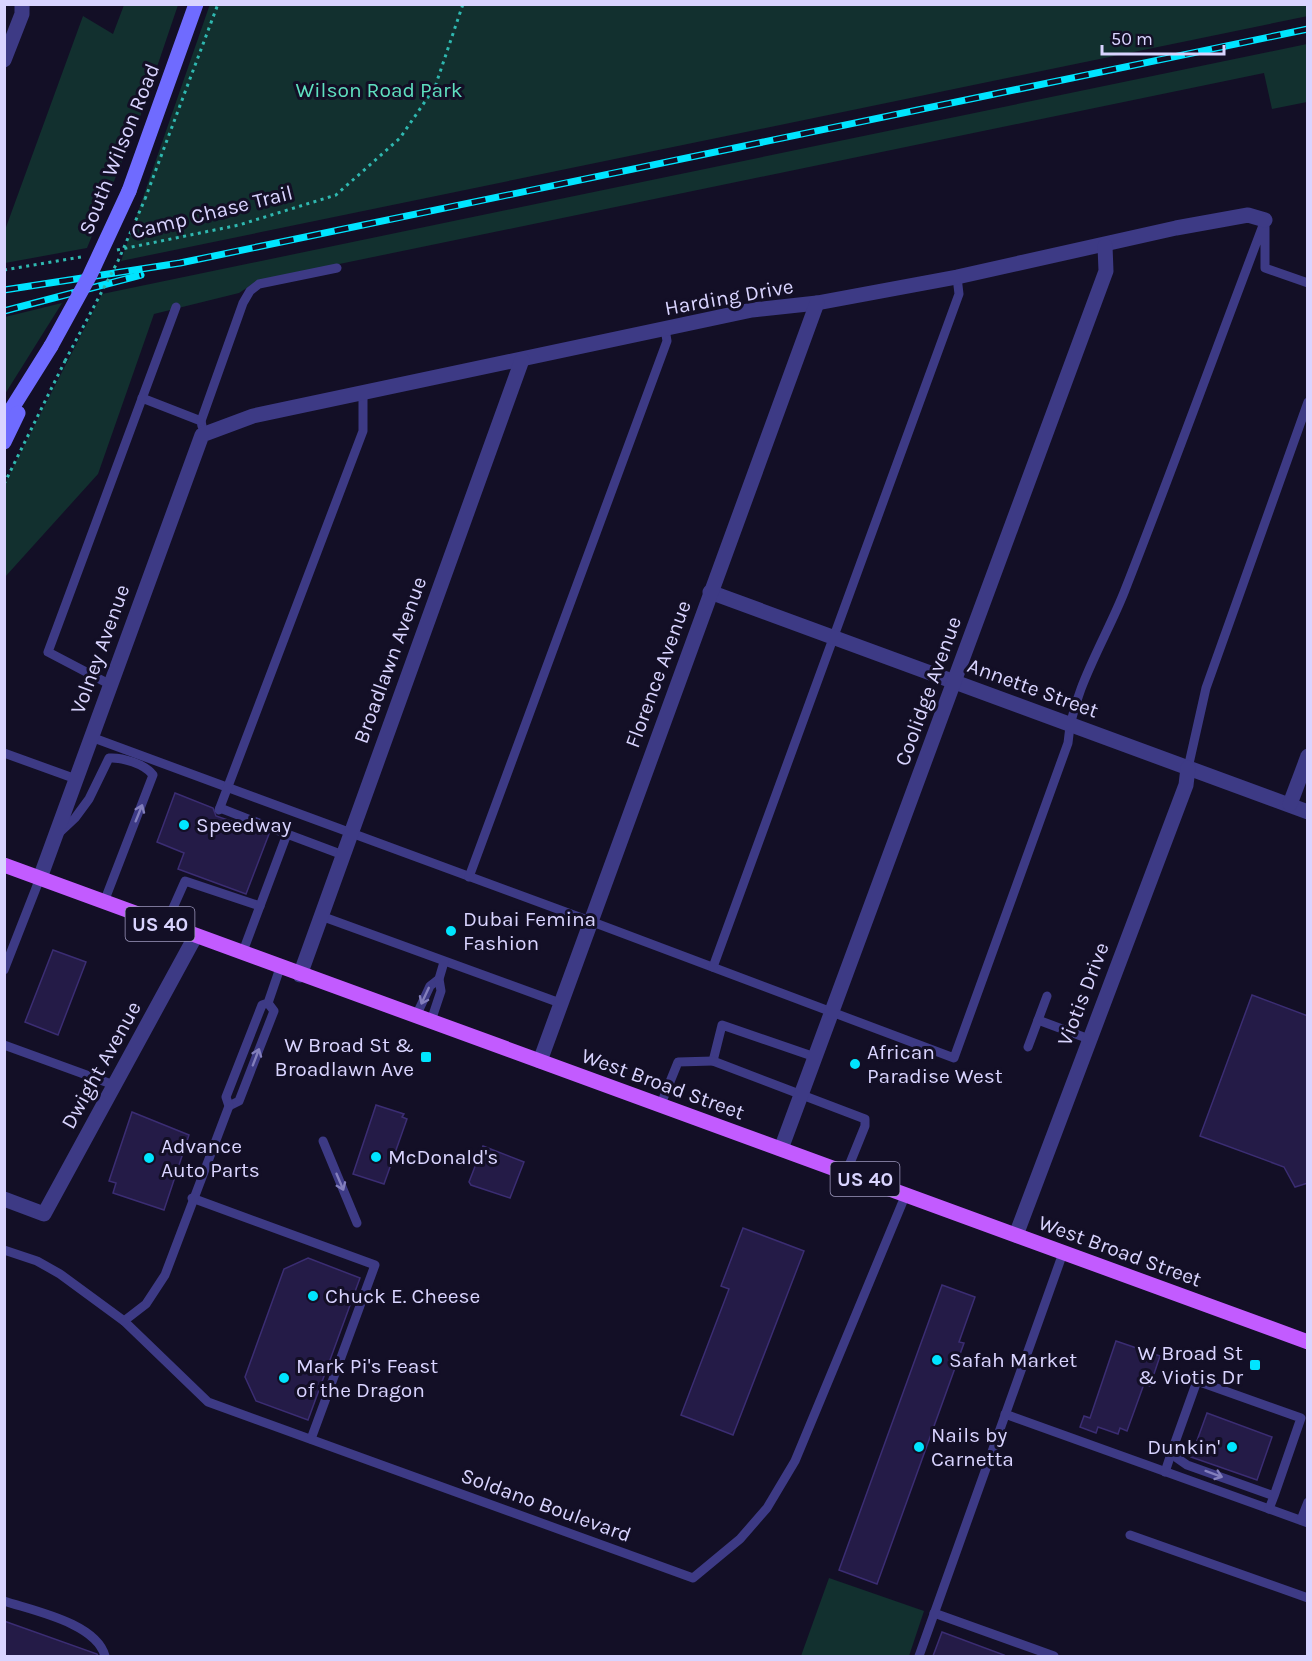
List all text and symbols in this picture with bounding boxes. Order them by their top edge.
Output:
scale bar [1102,18,1224,56]
text: 50 m [1111,28,1153,50]
street label: South Wilson Road [74,60,164,238]
park label: Wilson Road Park [295,78,463,102]
street label: Camp Chase Trail [129,180,295,244]
street label: Harding Drive [663,274,795,320]
street label: Broadlawn Avenue [349,573,431,747]
street label: Volney Avenue [65,581,135,717]
street label: Florence Avenue [620,597,696,751]
street label: Coolidge Avenue [890,613,966,769]
street label: Annette Street [964,653,1102,723]
one-way arrow [134,804,145,822]
place label: Speedway [196,813,292,837]
marker: Speedway [177,818,191,832]
road number: US 40 [126,907,195,941]
place label: Dubai Femina Fashion [463,907,596,955]
marker: Dubai Femina Fashion [444,924,458,938]
street label: Viotis Drive [1052,939,1114,1049]
one-way arrow [419,986,431,1004]
street label: Dwight Avenue [56,997,146,1133]
place label: W Broad St & Broadlawn Ave [275,1033,414,1081]
place label: African Paradise West [867,1040,1003,1088]
street label: West Broad Street [578,1043,748,1125]
one-way arrow [252,1048,263,1066]
marker: W Broad St & Broadlawn Ave [419,1050,433,1064]
marker: African Paradise West [848,1057,862,1071]
place label: Advance Auto Parts [161,1134,260,1182]
place label: McDonald's [388,1145,498,1169]
marker: McDonald's [369,1150,383,1164]
marker: Advance Auto Parts [142,1151,156,1165]
road number: US 40 [830,1162,900,1196]
one-way arrow [335,1173,346,1191]
street label: West Broad Street [1035,1210,1205,1292]
place label: Chuck E. Cheese [325,1284,480,1308]
marker: Chuck E. Cheese [306,1289,320,1303]
place label: W Broad St & Viotis Dr [1138,1341,1243,1389]
place label: Safah Market [949,1348,1077,1372]
marker: Safah Market [930,1353,944,1367]
place label: Mark Pi's Feast of the Dragon [296,1354,438,1402]
marker: W Broad St & Viotis Dr [1248,1358,1262,1372]
marker: Mark Pi's Feast of the Dragon [277,1371,291,1385]
place label: Nails by Carnetta [931,1423,1014,1471]
place label: Dunkin' [1147,1435,1220,1459]
marker: Nails by Carnetta [912,1440,926,1454]
marker: Dunkin' [1225,1440,1239,1454]
street label: Soldano Boulevard [458,1463,634,1547]
one-way arrow [1204,1470,1223,1481]

